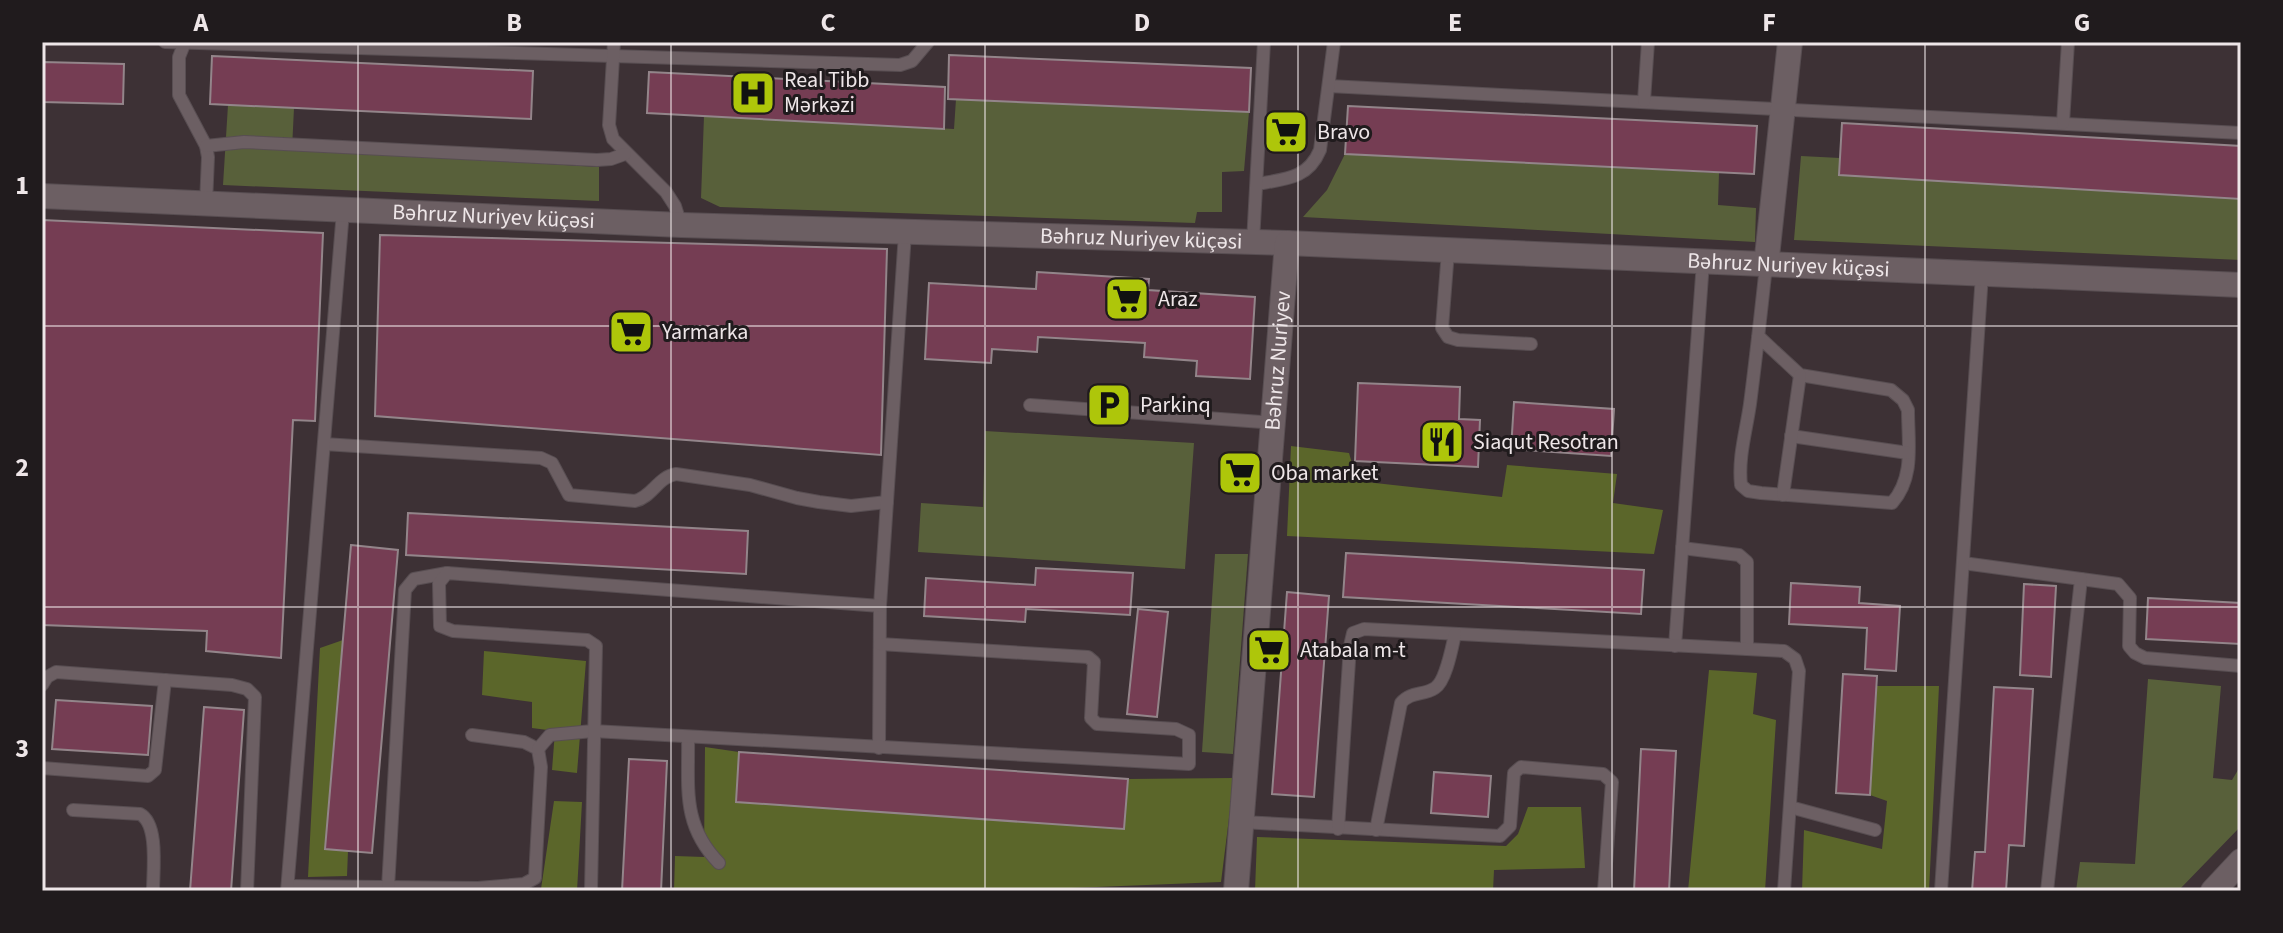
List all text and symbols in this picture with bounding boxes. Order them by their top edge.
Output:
text: A [193,4,210,41]
text: B [506,4,522,41]
text: C [820,4,836,41]
text: D [1134,4,1150,41]
text: E [1448,4,1462,41]
text: F [1762,4,1776,41]
text: G [2074,4,2090,41]
place label: Real Tibb Mərkəzi [784,64,870,121]
hospital icon: Real Tibb Mərkəzi [729,69,777,117]
supermarket icon: Bravo [1262,108,1310,156]
place label: Bravo [1317,116,1370,148]
text: 1 [15,167,29,204]
street label: Bəhruz Nuriyev küçəsi [392,196,595,237]
street label: Bəhruz Nuriyev küçəsi [1039,220,1243,258]
street label: Bəhruz Nuriyev küçəsi [1687,245,1890,286]
supermarket icon: Araz [1103,275,1151,323]
place label: Araz [1158,283,1198,315]
street label: Bəhruz Nuriyev [1256,289,1299,432]
supermarket icon: Yarmarka [607,308,655,356]
place label: Yarmarka [661,316,748,348]
parking icon: Parkinq [1085,381,1133,429]
place label: Parkinq [1140,389,1211,421]
restaurant icon: Siaqut Resotran [1418,418,1466,466]
place label: Siaqut Resotran [1473,426,1619,458]
text: 2 [15,449,29,486]
supermarket icon: Oba market [1216,449,1264,497]
place label: Oba market [1271,457,1379,489]
supermarket icon: Atabala m-t [1245,626,1293,674]
place label: Atabala m-t [1300,634,1406,666]
text: 3 [15,730,29,767]

